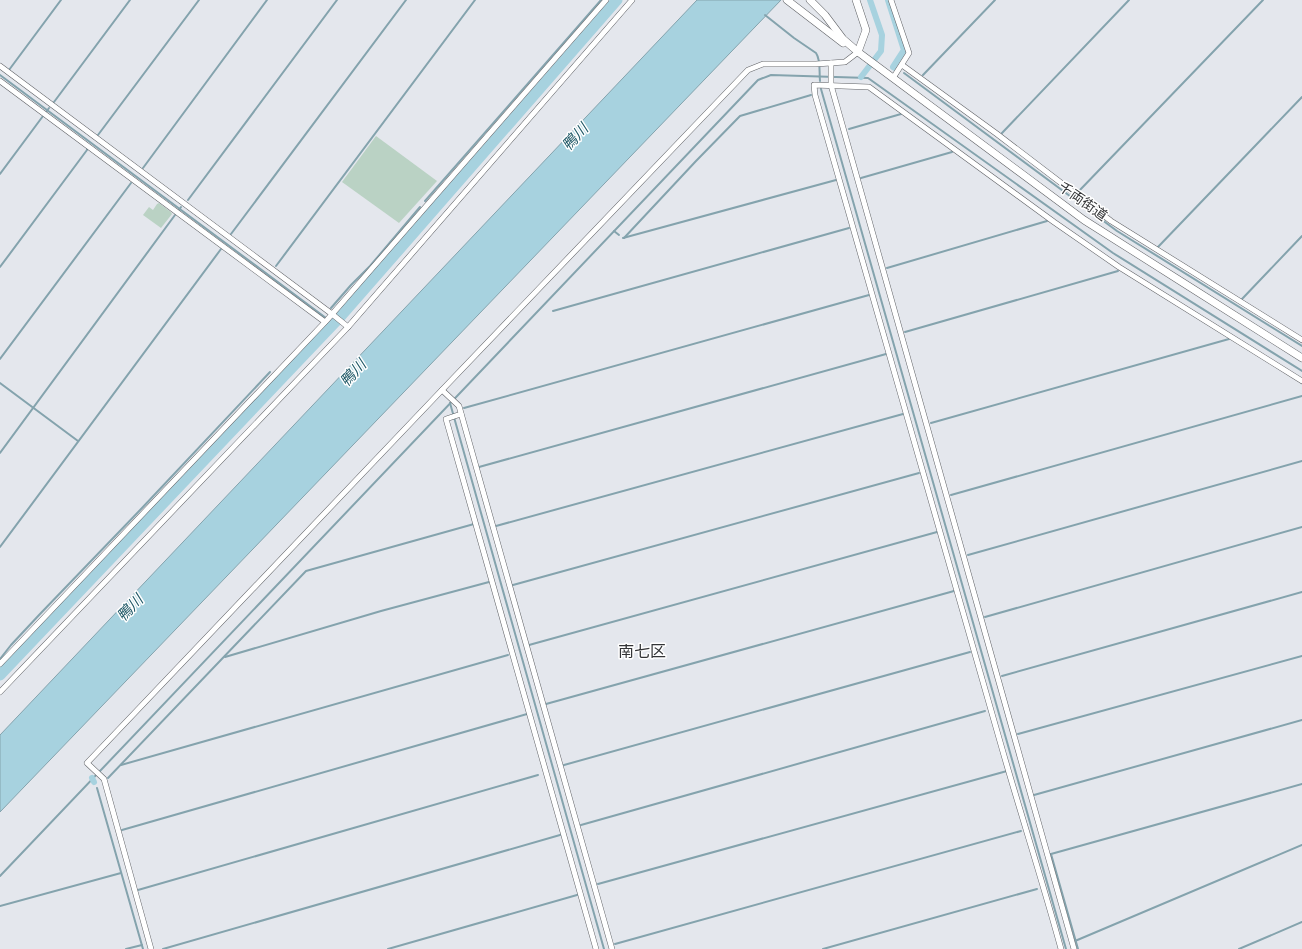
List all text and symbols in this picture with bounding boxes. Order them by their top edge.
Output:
water label: 鴨川 [557,117,593,154]
street label: 千両街道 [1055,177,1112,224]
water label: 鴨川 [335,353,371,390]
water label: 鴨川 [112,588,148,625]
district label: 南七区 [618,640,666,662]

